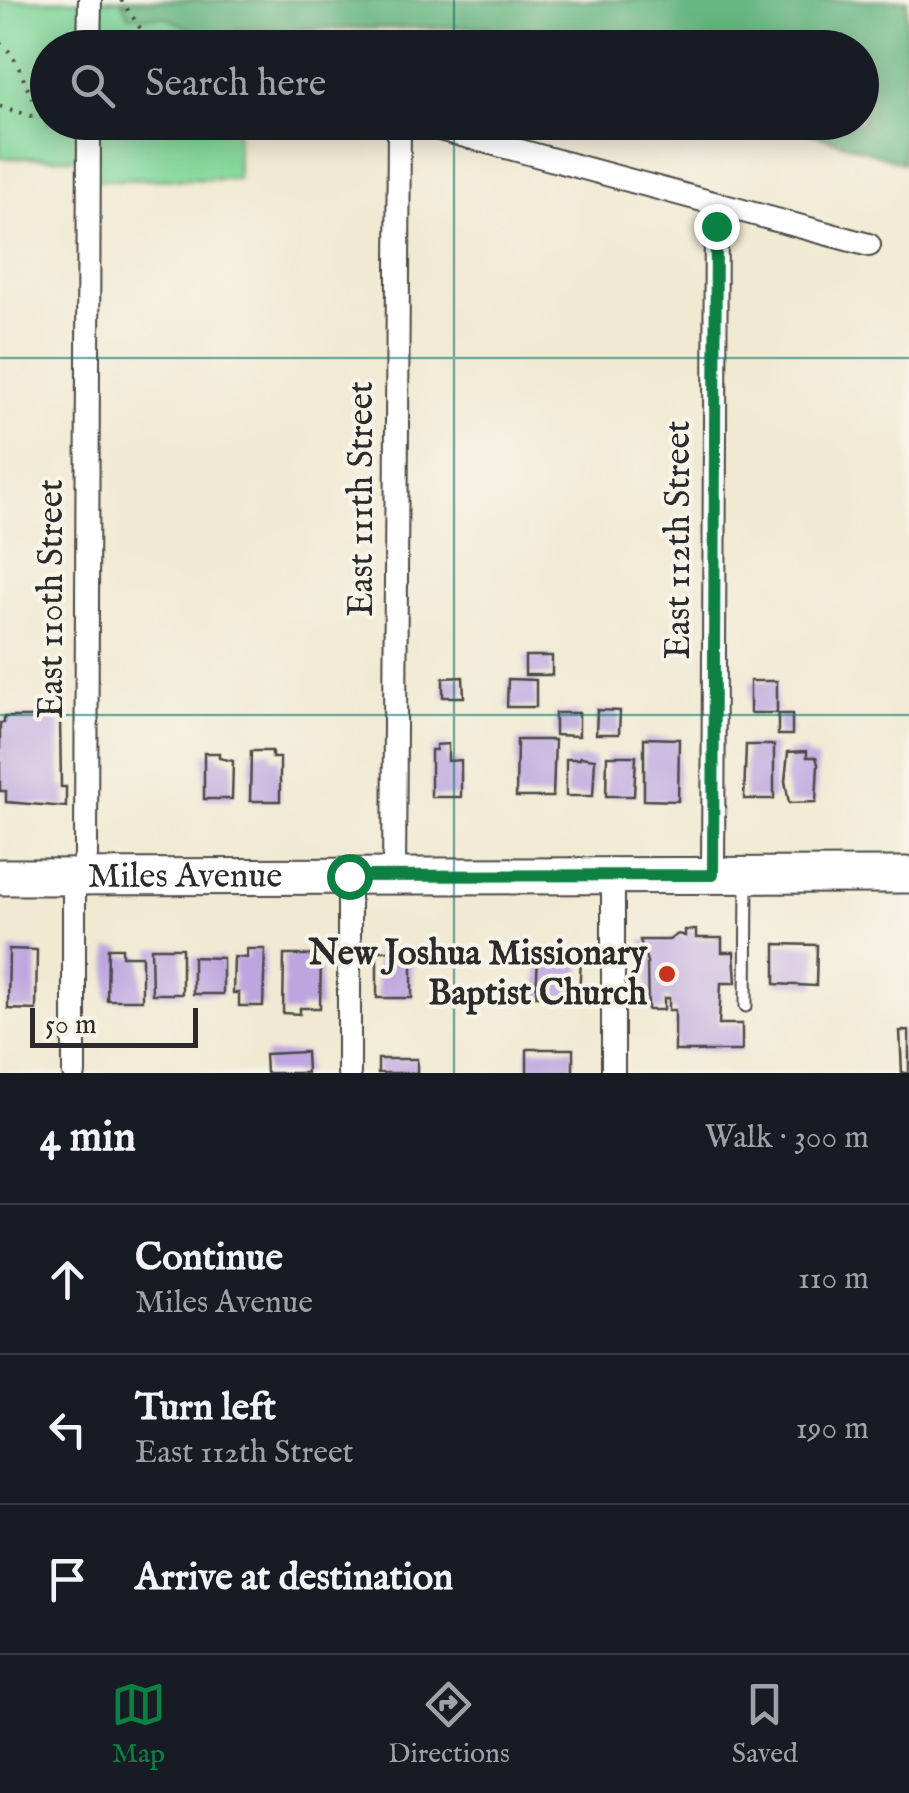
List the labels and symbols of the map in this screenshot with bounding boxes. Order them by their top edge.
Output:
route end [694,204,740,250]
street label: East 111th Street [340,381,385,617]
street label: East 112th Street [657,420,702,660]
street label: East 110th Street [30,479,75,719]
street label: Miles Avenue [88,854,282,899]
route start [327,854,373,900]
place label: New Joshua Missionary Baptist Church [307,932,648,1017]
marker: New Joshua Missionary Baptist Church [656,963,678,985]
scale bar [30,1003,198,1048]

